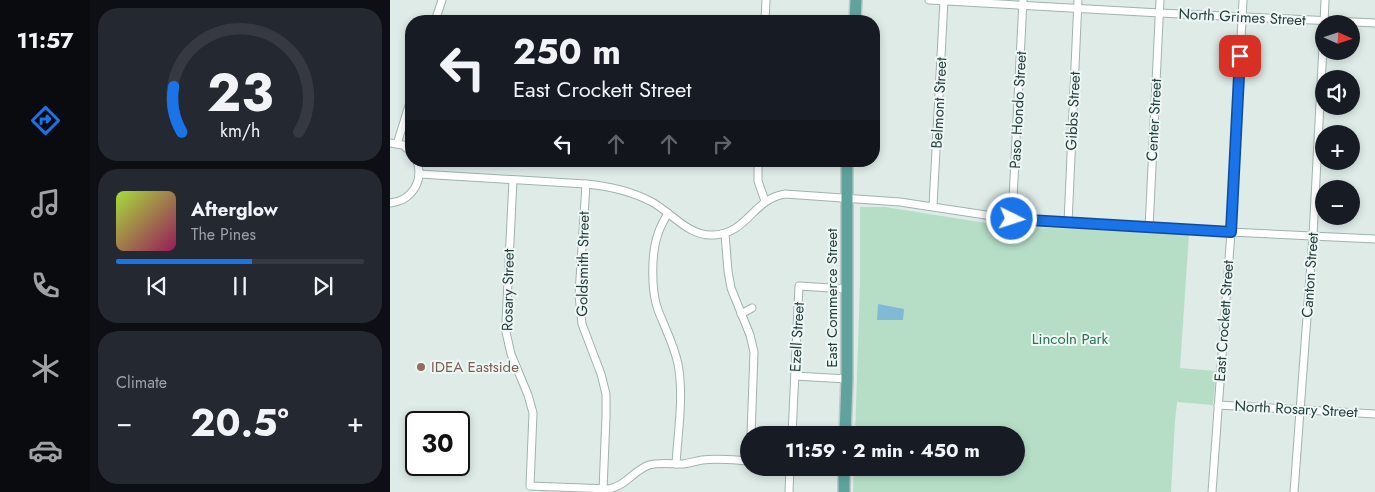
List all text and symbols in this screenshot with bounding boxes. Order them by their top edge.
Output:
street label: North Grimes Street [1178,3,1307,31]
north arrow [1315,15,1360,60]
map controls [1315,15,1360,225]
text: 11:57 [17,24,73,56]
text: 250 m [513,27,621,77]
icon: left [430,35,495,100]
pin [1219,35,1261,77]
icon: arrive [1226,42,1254,70]
street label: Paso Hondo Street [1004,50,1032,169]
text: 23 [207,55,273,131]
street label: Belmont Street [926,56,952,149]
button: sound [1315,70,1360,115]
street label: Gibbs Street [1060,71,1086,151]
text: East Crockett Street [513,73,692,105]
street label: Center Street [1141,78,1167,162]
icon: directions [28,103,63,138]
text: km/h [220,118,260,144]
button: + [1315,125,1360,170]
icon: left [549,130,577,158]
icon: ahead [602,130,630,158]
icon: ahead [655,130,683,158]
icon: right [708,130,736,158]
button: − [1315,180,1360,225]
icon: music [28,186,63,221]
position arrow [985,192,1037,244]
text: Afterglow [191,196,278,223]
street label: Goldsmith Street [571,211,595,317]
text: The Pines [191,223,256,246]
street label: East Commerce Street [821,228,843,368]
street label: Canton Street [1296,231,1324,318]
street label: Rosary Street [496,248,520,331]
street label: East Crockett Street [1209,259,1239,383]
icon: phone [28,268,63,303]
icon: previous [143,272,171,300]
icon: pause [226,272,254,300]
icon: next [309,272,337,300]
street label: Ezell Street [784,301,810,372]
park label: Lincoln Park [1032,328,1109,350]
icon: climate [28,351,63,386]
place label: IDEA Eastside [431,356,519,378]
marker: IDEA Eastside [415,361,427,373]
text: Climate [116,371,167,394]
text: 20.5° [191,395,289,450]
street label: North Rosary Street [1234,395,1359,423]
text: − [116,402,133,443]
text: + [347,402,364,443]
speed limit sign: 30 [405,411,470,476]
icon: car [28,433,63,468]
text: 11:59 · 2 min · 450 m [785,437,980,464]

